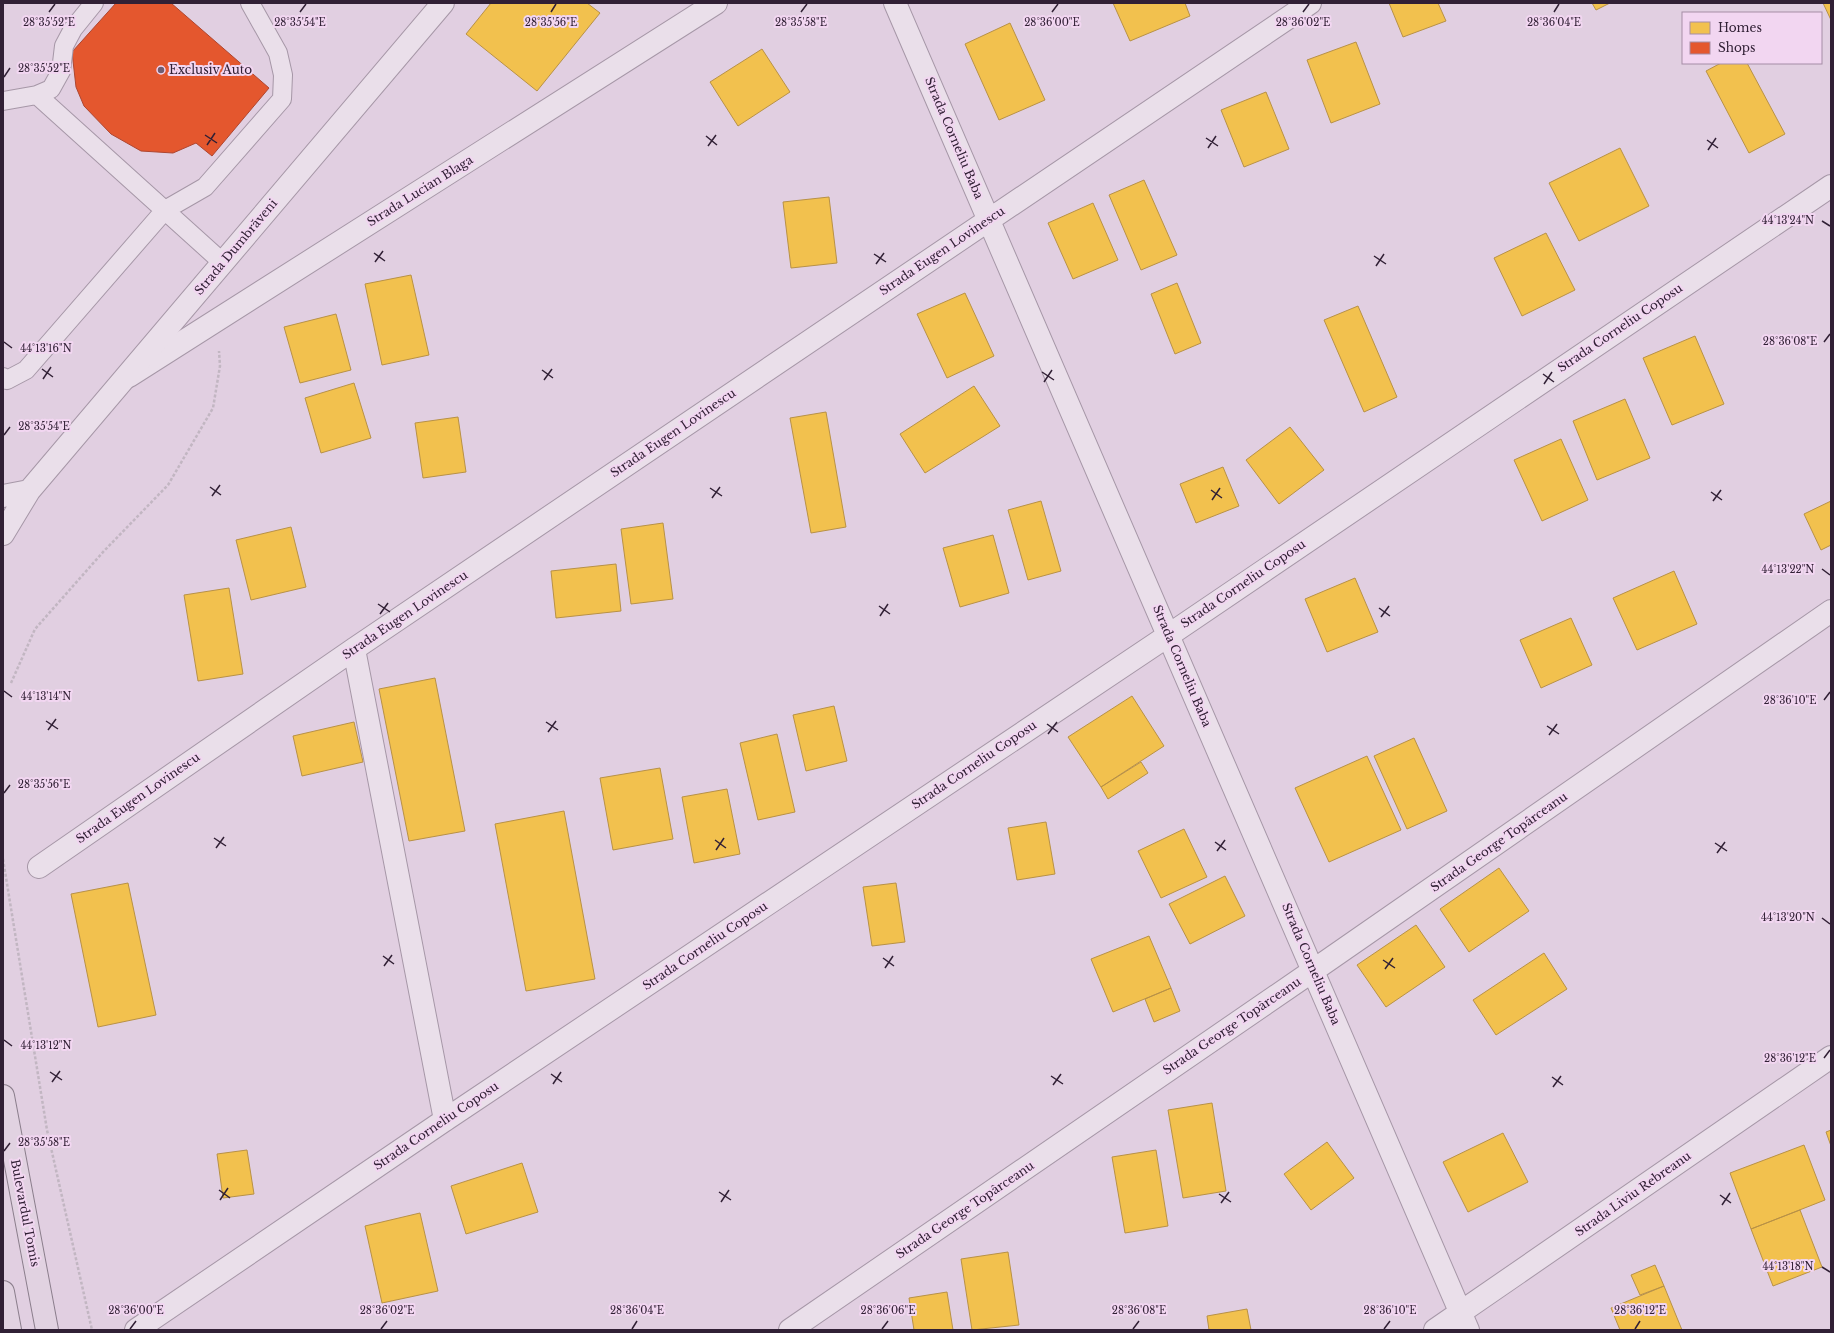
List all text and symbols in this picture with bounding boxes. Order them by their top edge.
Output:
legend [1682,12,1822,64]
text: 28°35'52"E [23,16,75,29]
text: 28°35'54"E [274,16,326,29]
text: 28°35'56"E [525,16,577,29]
text: 28°35'58"E [775,16,827,29]
text: 28°36'00"E [1024,16,1080,29]
text: 28°36'02"E [1276,16,1330,29]
text: 28°36'04"E [1527,16,1581,29]
text: Homes [1718,20,1762,35]
text: Shops [1718,40,1755,55]
text: 28°35'52"E [18,62,70,75]
place label: Exclusiv Auto [169,62,252,77]
marker: Exclusiv Auto [156,65,166,75]
street label: Strada Corneliu Baba [922,75,987,201]
street label: Strada Lucian Blaga [364,152,476,229]
street label: Strada Dumbrăveni [191,196,280,298]
street label: Strada Eugen Lovinescu [876,203,1007,298]
text: 44°13'24"N [1762,214,1814,227]
street label: Strada Corneliu Coposu [1554,280,1685,375]
text: 28°36'08"E [1763,335,1817,348]
text: 44°13'16"N [20,342,72,355]
street label: Strada Eugen Lovinescu [607,385,738,480]
text: 28°35'54"E [18,420,70,433]
street label: Strada Corneliu Coposu [1177,536,1308,631]
text: 44°13'22"N [1762,563,1814,576]
street label: Strada Eugen Lovinescu [339,567,470,662]
street label: Strada Corneliu Baba [1150,603,1215,729]
text: 44°13'14"N [21,690,71,703]
text: 28°36'10"E [1764,694,1816,707]
street label: Strada Corneliu Coposu [908,717,1039,812]
street label: Strada Eugen Lovinescu [73,749,203,846]
text: 28°35'56"E [18,778,70,791]
street label: Strada George Topârceanu [1427,789,1570,895]
street label: Strada Corneliu Coposu [639,898,770,993]
street label: Strada Corneliu Baba [1279,901,1344,1027]
text: 44°13'20"N [1761,911,1815,924]
street label: Strada George Topârceanu [1160,974,1304,1077]
text: 44°13'12"N [20,1039,72,1052]
text: 28°36'12"E [1764,1052,1816,1065]
street label: Strada Corneliu Coposu [370,1078,501,1173]
text: 28°35'58"E [18,1136,70,1149]
street label: Strada Liviu Rebreanu [1572,1148,1693,1239]
street label: Bulevardul Tomis [8,1158,43,1268]
street label: Strada George Topârceanu [893,1158,1037,1261]
text: 44°13'18"N [1763,1260,1813,1273]
text: 28°36'00"E [108,1304,164,1317]
text: 28°36'02"E [360,1304,414,1317]
text: 28°36'04"E [610,1304,664,1317]
text: 28°36'06"E [861,1304,915,1317]
text: 28°36'08"E [1112,1304,1166,1317]
text: 28°36'10"E [1364,1304,1416,1317]
text: 28°36'12"E [1614,1304,1666,1317]

